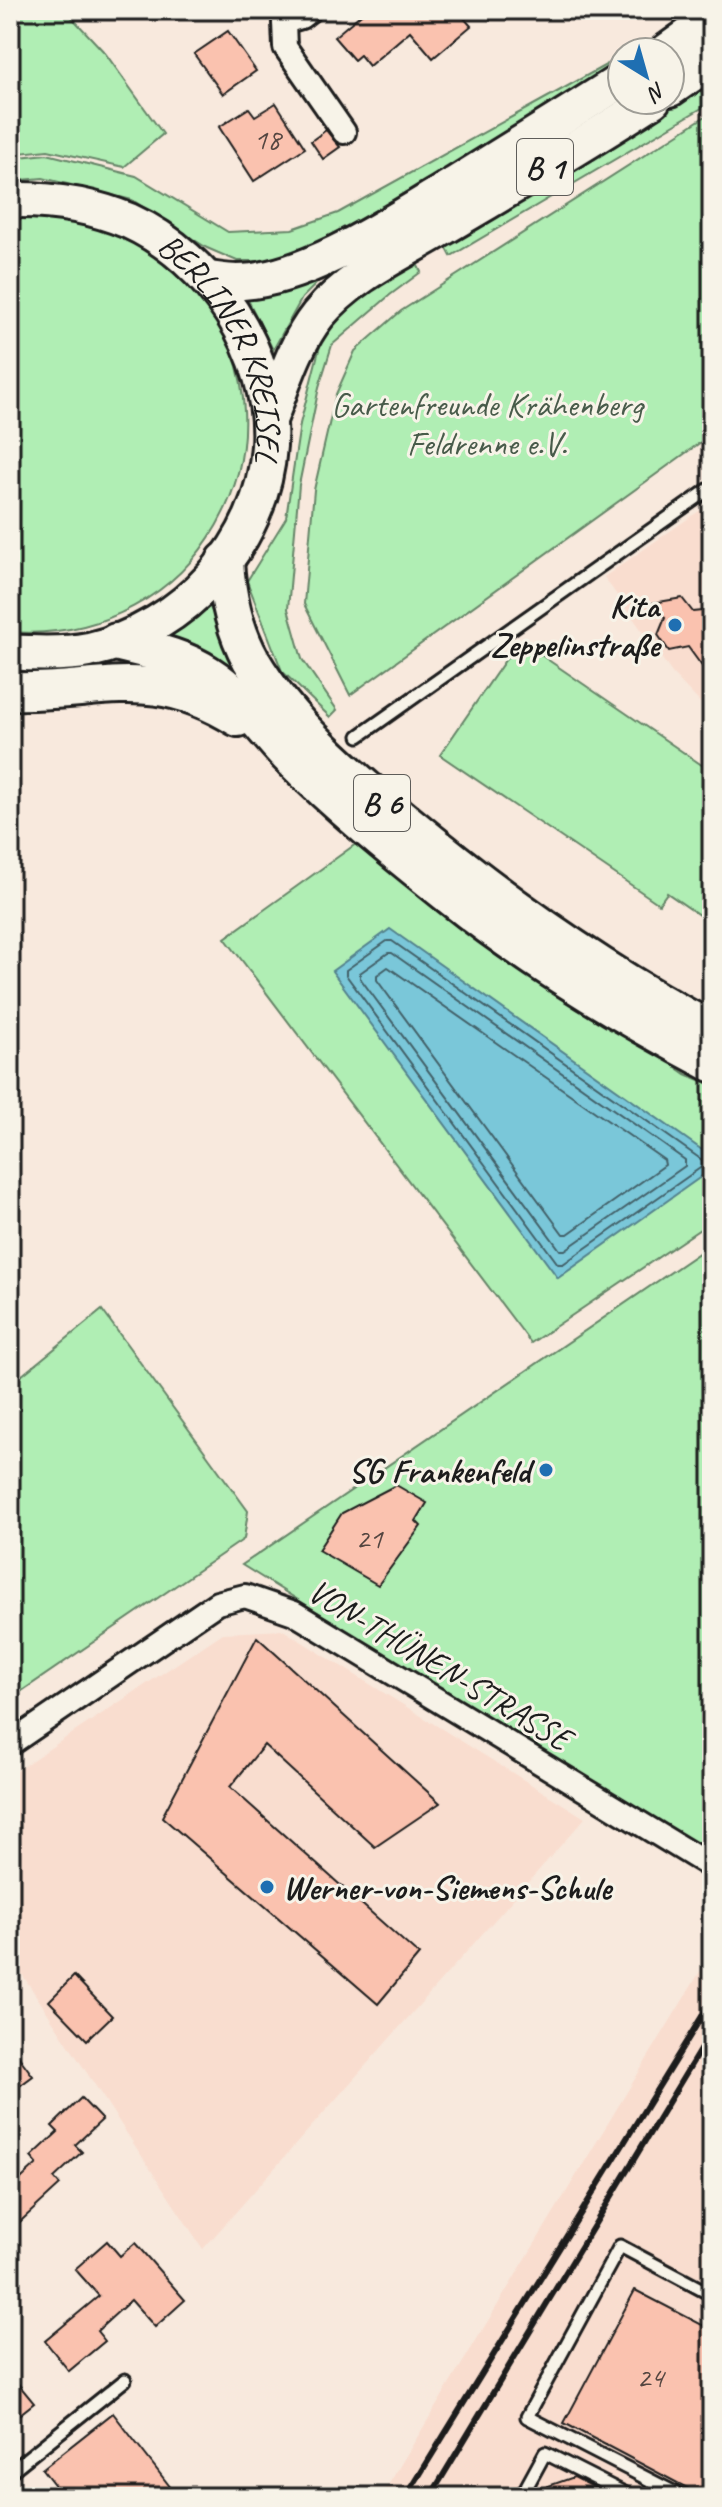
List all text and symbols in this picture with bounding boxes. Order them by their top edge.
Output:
north arrow [606,36,686,116]
text: N [641,76,671,108]
house number: 18 [254,120,283,158]
road number: B 1 [517,139,573,195]
street label: BERLINER KREISEL [150,223,291,466]
park label: Gartenfreunde Krähenberg Feldrenne e.V. [331,383,646,465]
place label: Kita Zeppelinstraße [491,584,663,666]
marker: Kita Zeppelinstraße [666,616,684,634]
road number: B 6 [354,775,410,831]
place label: SG Frankenfeld [348,1449,535,1492]
marker: SG Frankenfeld [537,1461,555,1479]
house number: 21 [356,1519,384,1557]
street label: VON-THÜNEN-STRASSE [301,1569,583,1762]
place label: Werner-von-Siemens-Schule [283,1866,614,1909]
marker: Werner-von-Siemens-Schule [258,1878,276,1896]
house number: 24 [637,2358,666,2396]

